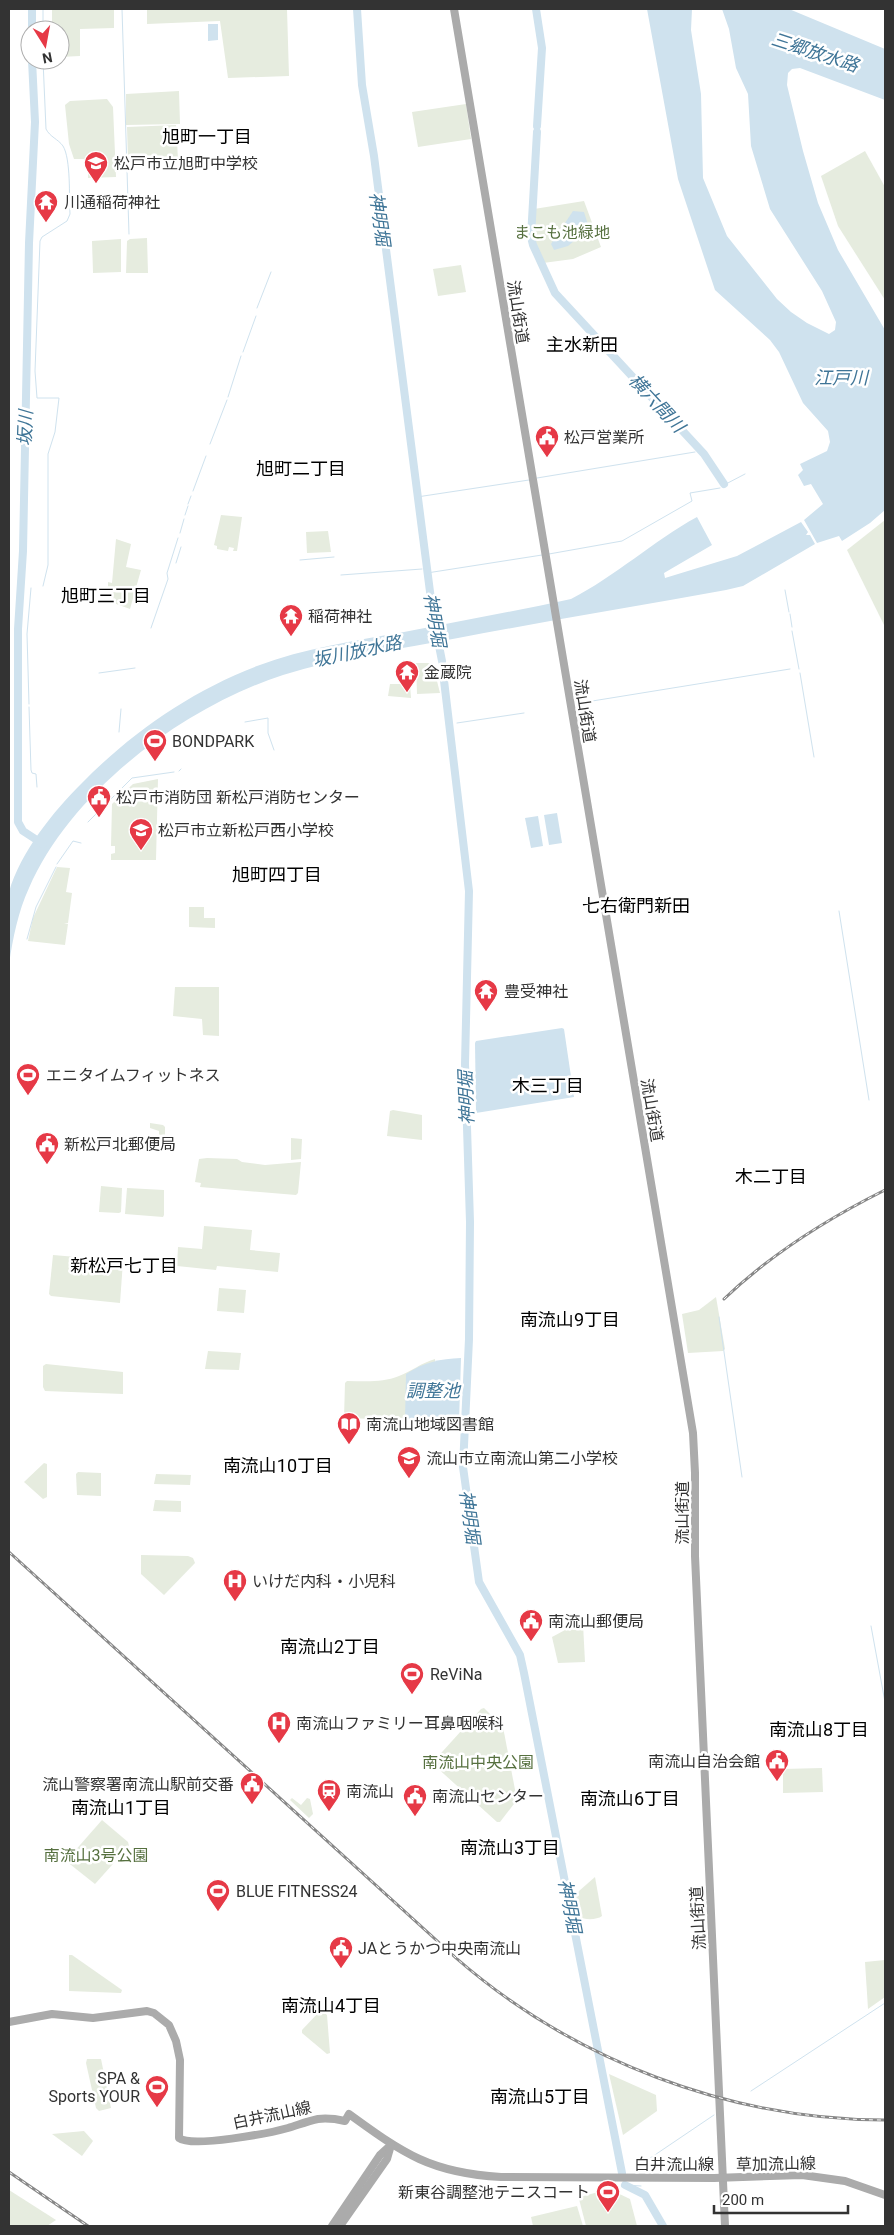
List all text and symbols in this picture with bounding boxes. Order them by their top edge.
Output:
north arrow [20,20,70,70]
water label: 三郷放水路 [769,28,863,77]
text: N [41,49,54,67]
district label: 旭町一丁目 [162,126,252,147]
school or university icon: 松戸市立旭町中学校 [83,150,109,184]
place label: 松戸市立旭町中学校 [114,154,258,173]
temple icon: 川通稲荷神社 [33,189,59,223]
water label: 神明堀 [366,191,395,250]
place label: 川通稲荷神社 [64,193,160,212]
park label: まこも池緑地 [514,223,610,242]
street label: 流山街道 [504,279,532,345]
district label: 主水新田 [546,334,618,355]
water label: 江戸川 [814,367,870,388]
water label: 横六間川 [625,370,691,438]
water label: 坂川 [14,408,36,446]
public building icon: 松戸営業所 [534,424,560,458]
place label: 松戸営業所 [564,428,644,447]
district label: 旭町二丁目 [256,458,346,479]
district label: 旭町三丁目 [61,585,151,606]
water label: 神明堀 [420,592,451,651]
temple icon: 稲荷神社 [278,603,304,637]
place label: 稲荷神社 [308,607,372,626]
water label: 坂川放水路 [311,631,405,671]
temple icon: 金蔵院 [394,659,420,693]
place label: 金蔵院 [424,663,472,682]
street label: 流山街道 [571,678,599,744]
sports icon: BONDPARK [142,728,168,762]
place label: BONDPARK [172,732,255,751]
public building icon: 松戸市消防団 新松戸消防センター [86,784,112,818]
place label: 松戸市消防団 新松戸消防センター [116,788,360,807]
school or university icon: 松戸市立新松戸西小学校 [128,817,154,851]
place label: 松戸市立新松戸西小学校 [158,821,334,840]
district label: 旭町四丁目 [232,864,322,885]
district label: 七右衛門新田 [582,895,690,916]
temple icon: 豊受神社 [473,978,499,1012]
place label: 豊受神社 [504,982,568,1001]
sports icon: エニタイムフィットネス [15,1062,41,1096]
place label: エニタイムフィットネス [46,1066,220,1085]
water label: 神明堀 [454,1068,477,1125]
district label: 木三丁目 [512,1075,584,1096]
street label: 流山街道 [637,1077,667,1143]
public building icon: 新松戸北郵便局 [34,1131,60,1165]
place label: 新松戸北郵便局 [64,1135,176,1154]
district label: 木二丁目 [735,1166,807,1187]
district label: 新松戸七丁目 [70,1255,178,1276]
district label: 南流山9丁目 [520,1309,620,1330]
water label: 調整池 [406,1380,462,1401]
library icon: 南流山地域図書館 [336,1411,362,1445]
place label: 南流山地域図書館 [366,1415,494,1434]
school or university icon: 流山市立南流山第二小学校 [396,1445,422,1479]
place label: 流山市立南流山第二小学校 [426,1449,618,1468]
district label: 南流山10丁目 [223,1455,333,1476]
street label: 流山街道 [673,1481,692,1545]
water label: 神明堀 [456,1489,485,1548]
hospital icon: いけだ内科・小児科 [222,1568,248,1602]
place label: いけだ内科・小児科 [252,1572,396,1591]
public building icon: 南流山郵便局 [518,1608,544,1642]
place label: 南流山郵便局 [548,1612,644,1631]
district label: 南流山2丁目 [280,1636,380,1657]
sports icon: ReViNa [399,1661,425,1695]
place label: ReViNa [430,1665,483,1684]
hospital icon: 南流山ファミリー耳鼻咽喉科 [266,1710,292,1744]
place label: 南流山ファミリー耳鼻咽喉科 [296,1714,504,1733]
district label: 南流山8丁目 [769,1719,869,1740]
public building icon: 南流山自治会館 [764,1748,790,1782]
place label: 南流山自治会館 [648,1752,760,1771]
park label: 南流山中央公園 [422,1753,534,1772]
public building icon: 流山警察署南流山駅前交番 [239,1771,265,1805]
place label: 流山警察署南流山駅前交番 [42,1775,234,1794]
station icon: 南流山 [316,1778,342,1812]
place label: 南流山 [346,1782,394,1801]
public building icon: 南流山センター [402,1783,428,1817]
place label: 南流山センター [432,1787,544,1806]
district label: 南流山6丁目 [580,1788,680,1809]
district label: 南流山1丁目 [71,1797,171,1818]
district label: 南流山3丁目 [460,1837,560,1858]
park label: 南流山3号公園 [44,1846,149,1865]
water label: 神明堀 [555,1877,586,1937]
sports icon: BLUE FITNESS24 [205,1878,231,1912]
place label: BLUE FITNESS24 [236,1882,358,1901]
street label: 流山街道 [687,1886,709,1950]
public building icon: JAとうかつ中央南流山 [328,1935,354,1969]
place label: JAとうかつ中央南流山 [358,1939,521,1958]
district label: 南流山4丁目 [281,1995,381,2016]
place label: SPA & Sports YOUR [48,2069,140,2106]
sports icon: SPA & Sports YOUR [144,2074,170,2108]
district label: 南流山5丁目 [490,2086,590,2107]
street label: 白井流山線 [231,2097,313,2133]
street label: 草加流山線 [736,2154,816,2174]
street label: 白井流山線 [634,2155,714,2174]
sports icon: 新東谷調整池テニスコート [595,2179,621,2213]
scale bar [714,2182,848,2214]
place label: 新東谷調整池テニスコート [398,2183,590,2202]
text: 200 m [722,2191,764,2209]

